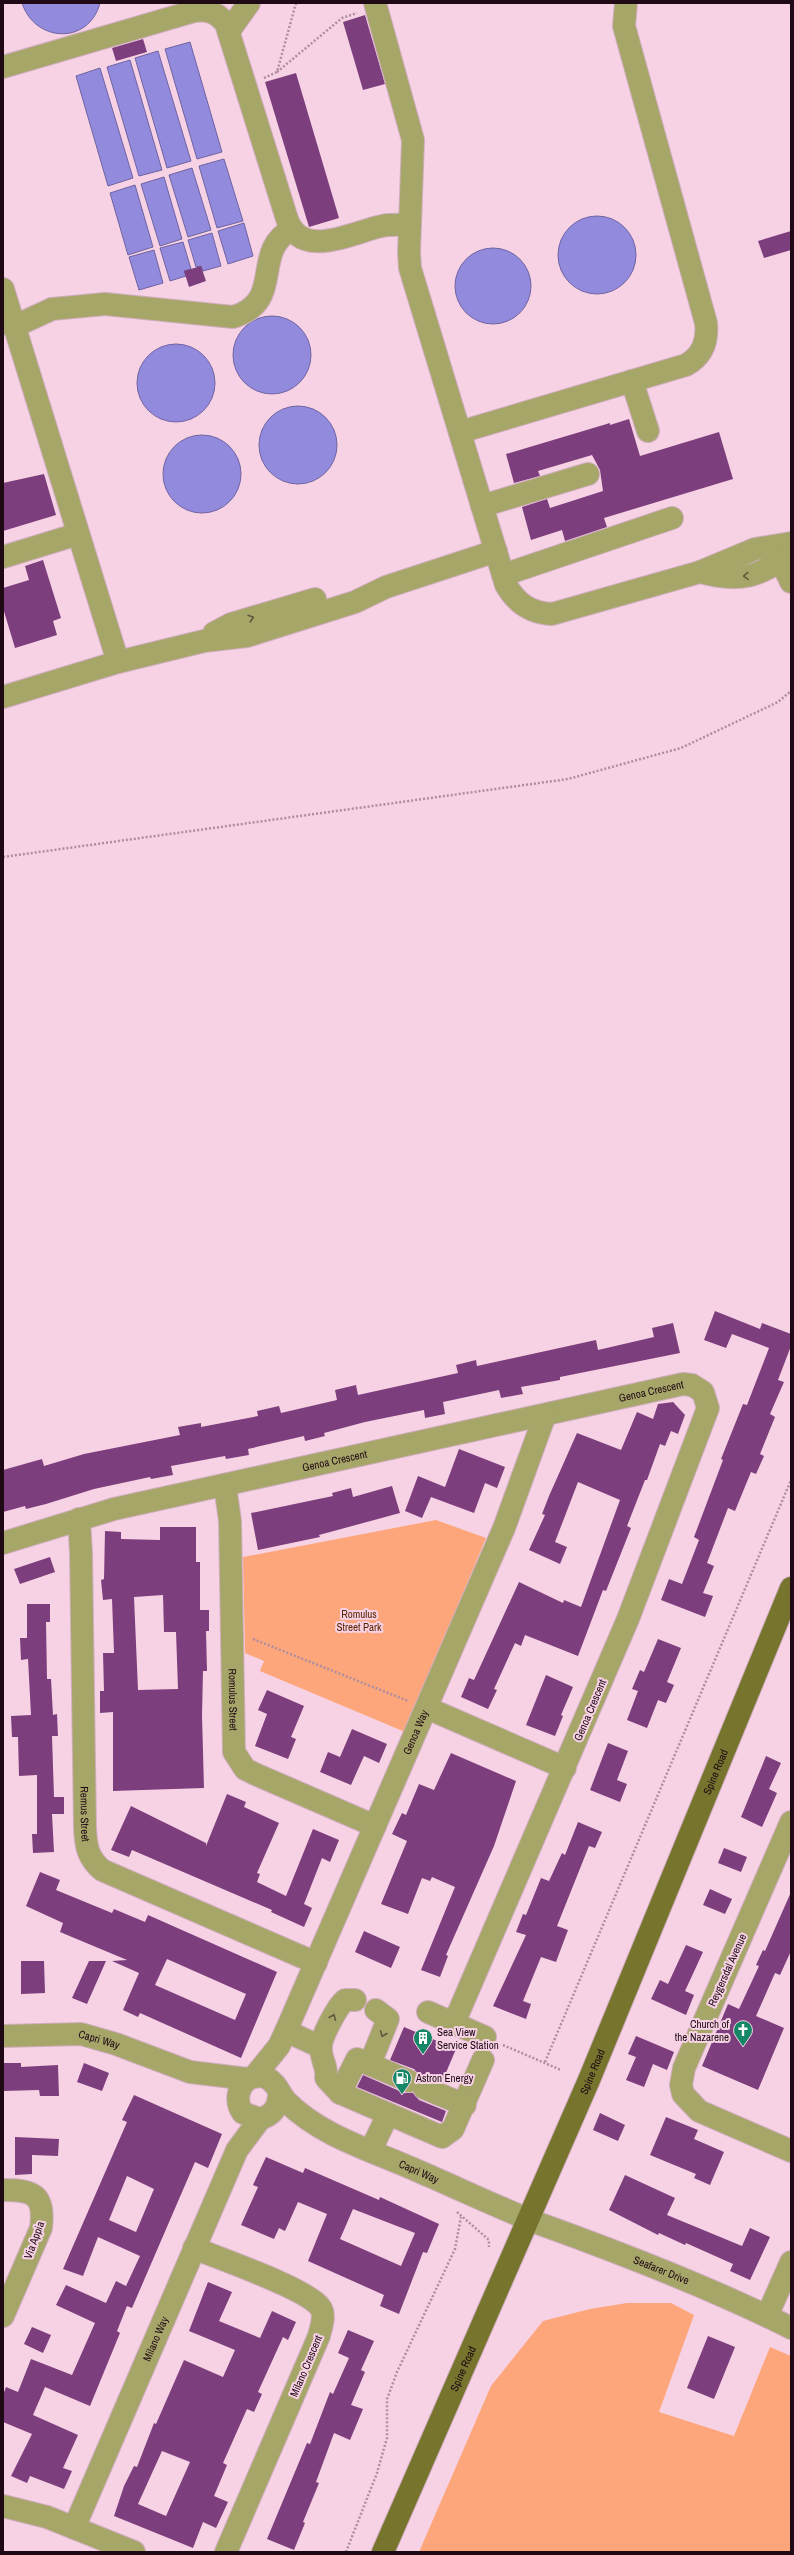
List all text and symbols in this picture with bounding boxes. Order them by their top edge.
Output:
one-way arrow [743,572,749,581]
one-way arrow [247,614,254,623]
street label: Genoa Crescent [617,1377,685,1405]
street label: Genoa Crescent [301,1447,369,1474]
park label: Romulus Street Park [336,1607,382,1634]
street label: Romulus Street [226,1668,241,1731]
street label: Genoa Crescent [571,1677,609,1743]
street label: Genoa Way [400,1707,432,1757]
street label: Spine Road [700,1747,731,1797]
street label: Remus Street [77,1786,93,1843]
street label: Reygersdal Avenue [705,1931,749,2009]
one-way arrow [329,2014,337,2021]
place label: Church of the Nazarene [675,2017,729,2044]
church icon: Church of the Nazarene [732,2019,754,2047]
place label: Sea View Service Station [437,2025,499,2052]
street label: Capri Way [77,2027,122,2052]
building icon: Sea View Service Station [412,2027,434,2055]
one-way arrow [380,2030,388,2038]
street label: Spine Road [577,2047,608,2096]
fuel station icon: Astron Energy [391,2067,413,2095]
place label: Astron Energy [415,2071,474,2085]
street label: Capri Way [397,2157,442,2186]
street label: Via Appia [21,2219,47,2261]
street label: Seafarer Drive [632,2253,691,2288]
street label: Milano Way [140,2314,172,2363]
street label: Milano Crescent [287,2333,325,2399]
street label: Spine Road [447,2344,479,2393]

